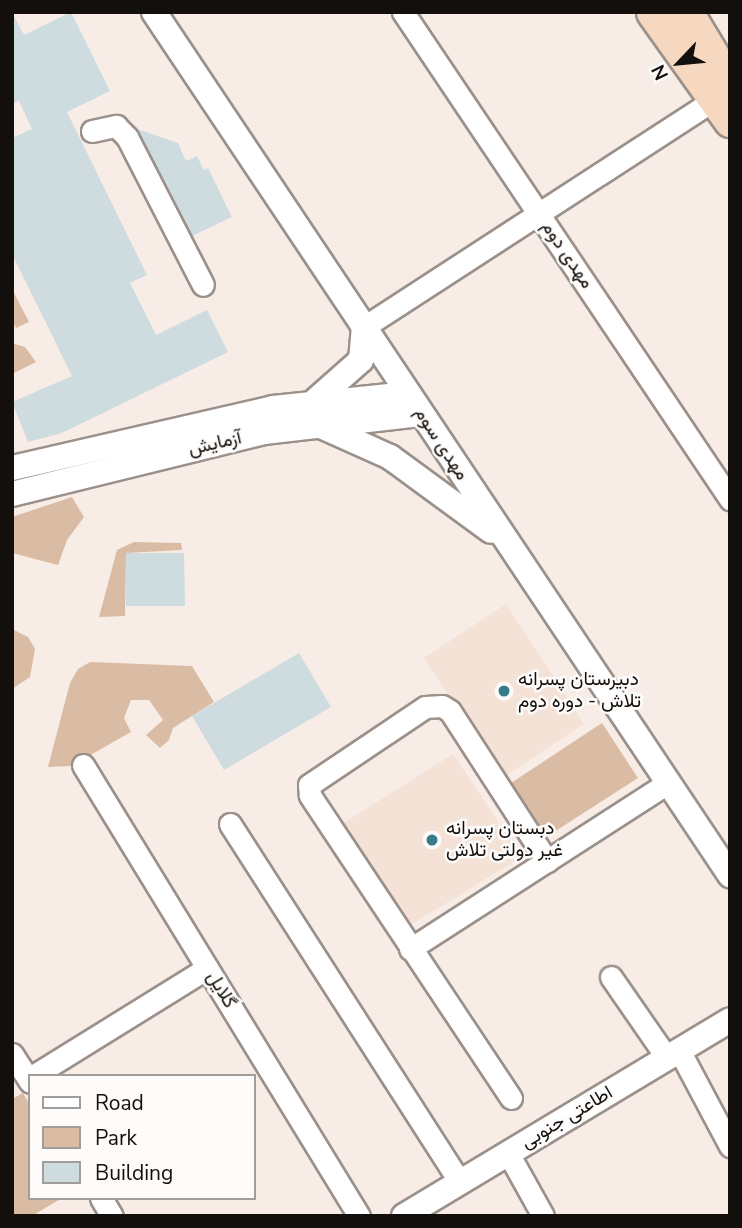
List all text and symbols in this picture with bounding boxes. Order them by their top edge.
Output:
north arrow [644,28,714,98]
text: N [645,60,675,84]
street label: مهدی دوم [536,217,598,293]
street label: مهدی سوم [409,403,473,485]
street label: آزمایش [186,427,244,461]
place label: دبیرستان پسرانه تلاش - دوره دوم [518,669,641,713]
marker: دبیرستان پسرانه تلاش - دوره دوم [496,683,512,699]
place label: دبستان پسرانه غیر دولتی تلاش [446,818,563,862]
marker: دبستان پسرانه غیر دولتی تلاش [424,832,440,848]
street label: گلایل [201,967,241,1013]
legend [28,1074,256,1200]
street label: اطاعتی جنوبی [517,1082,617,1154]
text: Road [95,1089,144,1117]
text: Park [95,1124,137,1152]
text: Building [95,1159,173,1187]

